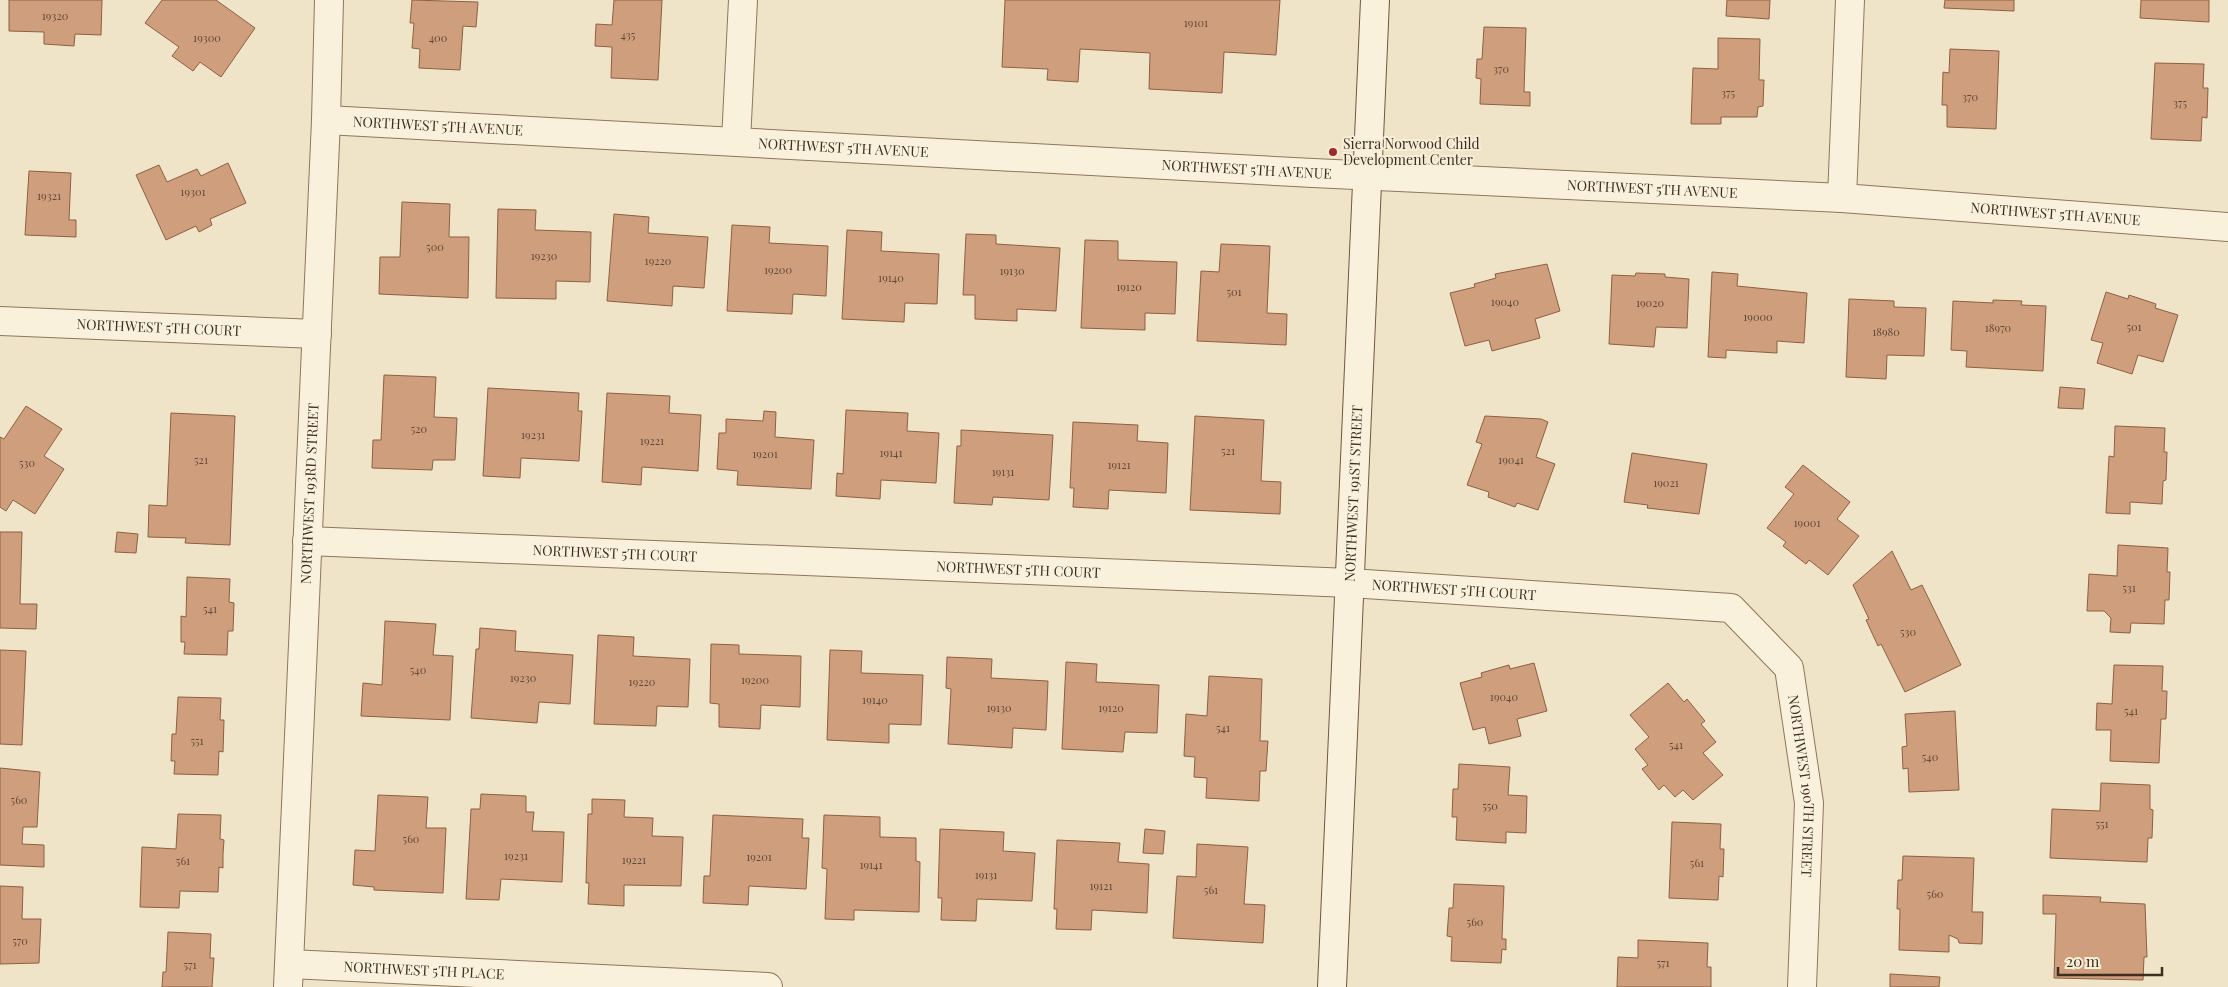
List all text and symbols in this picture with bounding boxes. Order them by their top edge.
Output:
house number: 19320 [42,8,69,23]
house number: 19101 [1184,15,1208,30]
house number: 435 [621,27,636,42]
house number: 19300 [193,30,221,45]
house number: 400 [429,30,448,45]
house number: 370 [1493,61,1509,76]
house number: 375 [1721,85,1735,100]
house number: 370 [1962,89,1978,104]
house number: 375 [2173,95,2187,110]
street label: NORTHWEST 5TH AVENUE [352,111,524,140]
street label: NORTHWEST 5TH AVENUE [758,133,929,161]
place label: Sierra Norwood Child Development Center [1343,134,1480,169]
marker: Sierra Norwood Child Development Center [1327,146,1339,158]
street label: NORTHWEST 5TH AVENUE [1161,155,1332,183]
street label: NORTHWEST 5TH AVENUE [1567,175,1738,202]
house number: 19301 [180,184,206,199]
house number: 19321 [37,188,61,203]
street label: NORTHWEST 5TH AVENUE [1970,198,2141,229]
house number: 500 [426,239,444,254]
house number: 19230 [531,248,558,263]
house number: 19220 [645,253,672,268]
house number: 19200 [764,262,792,277]
house number: 19130 [999,263,1025,278]
house number: 19140 [878,270,904,285]
house number: 19120 [1116,279,1142,294]
house number: 501 [1226,284,1242,299]
house number: 19040 [1491,294,1520,309]
house number: 19020 [1636,295,1664,310]
house number: 19000 [1743,309,1773,324]
street label: NORTHWEST 5TH COURT [76,314,242,340]
house number: 501 [2126,319,2142,334]
house number: 18970 [1985,320,2012,335]
house number: 18980 [1872,324,1900,339]
street label: NORTHWEST 193RD STREET [296,402,323,585]
street label: NORTHWEST 191ST STREET [1340,404,1366,582]
house number: 520 [411,421,428,436]
house number: 19231 [521,427,545,442]
house number: 19221 [640,433,664,448]
house number: 521 [1221,443,1235,458]
house number: 19141 [879,445,903,460]
house number: 19201 [752,446,778,461]
house number: 521 [194,452,208,467]
house number: 19041 [1498,452,1524,467]
house number: 530 [19,455,35,470]
house number: 19121 [1107,457,1131,472]
house number: 19131 [992,464,1014,479]
house number: 19021 [1653,475,1679,490]
house number: 19001 [1794,515,1820,530]
street label: NORTHWEST 5TH COURT [532,540,698,566]
street label: NORTHWEST 5TH COURT [936,556,1101,582]
street label: NORTHWEST 5TH COURT [1371,574,1537,604]
house number: 531 [2122,580,2136,595]
house number: 541 [203,601,217,616]
house number: 530 [1900,624,1916,639]
house number: 540 [410,662,427,677]
house number: 19230 [510,670,537,685]
house number: 19200 [741,672,769,687]
house number: 19220 [629,674,656,689]
house number: 19040 [1490,689,1519,704]
house number: 19140 [862,692,888,707]
street label: NORTHWEST 190TH STREET [1784,693,1819,878]
house number: 19130 [986,700,1012,715]
house number: 19120 [1098,700,1124,715]
house number: 541 [2124,703,2138,718]
house number: 541 [1216,720,1230,735]
house number: 551 [190,733,204,748]
house number: 541 [1669,737,1683,752]
house number: 540 [1922,749,1939,764]
house number: 560 [11,792,28,807]
house number: 550 [1482,798,1498,813]
house number: 551 [2095,816,2109,831]
house number: 560 [403,831,420,846]
house number: 19231 [504,848,528,863]
house number: 19201 [746,849,772,864]
house number: 19221 [622,852,646,867]
house number: 561 [176,853,190,868]
house number: 561 [1690,855,1704,870]
house number: 19141 [859,857,883,872]
house number: 19131 [975,867,997,882]
house number: 19121 [1089,878,1113,893]
house number: 561 [1204,882,1218,897]
house number: 560 [1927,886,1944,901]
house number: 560 [1467,914,1484,929]
house number: 570 [12,933,28,948]
scale bar [2058,944,2162,976]
text: 20 m [2066,951,2100,971]
house number: 571 [1656,955,1670,970]
house number: 571 [183,957,197,972]
street label: NORTHWEST 5TH PLACE [343,957,505,983]

